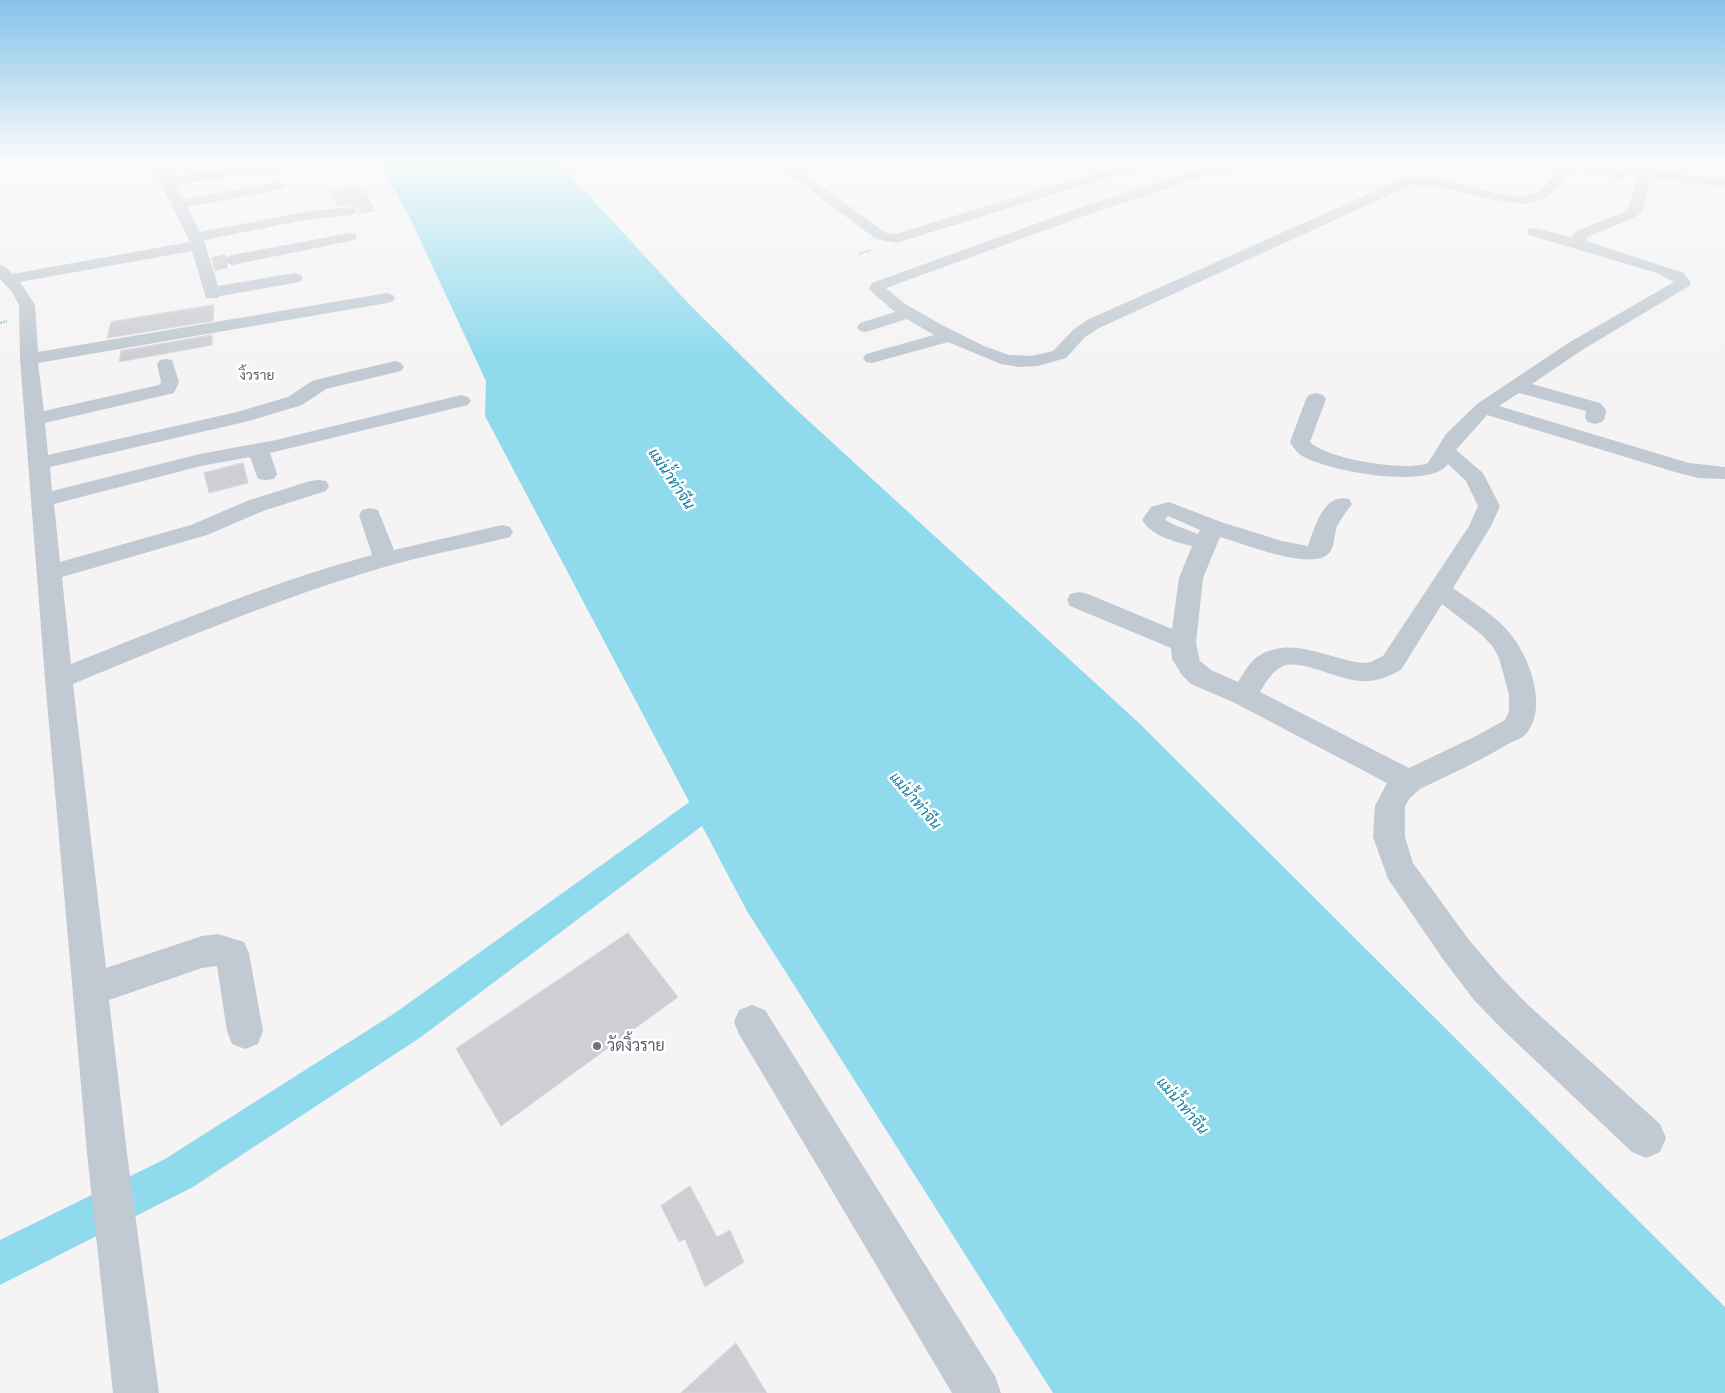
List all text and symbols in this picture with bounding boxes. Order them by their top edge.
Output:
district label: งิ้วราย [239,368,275,384]
water label: แม่น้ำท่าจีน [644,445,698,513]
water label: แม่น้ำท่าจีน [885,769,945,833]
place label: วัดงิ้วราย [607,1036,665,1056]
marker: วัดงิ้วราย [591,1040,603,1052]
water label: แม่น้ำท่าจีน [1152,1074,1212,1138]

